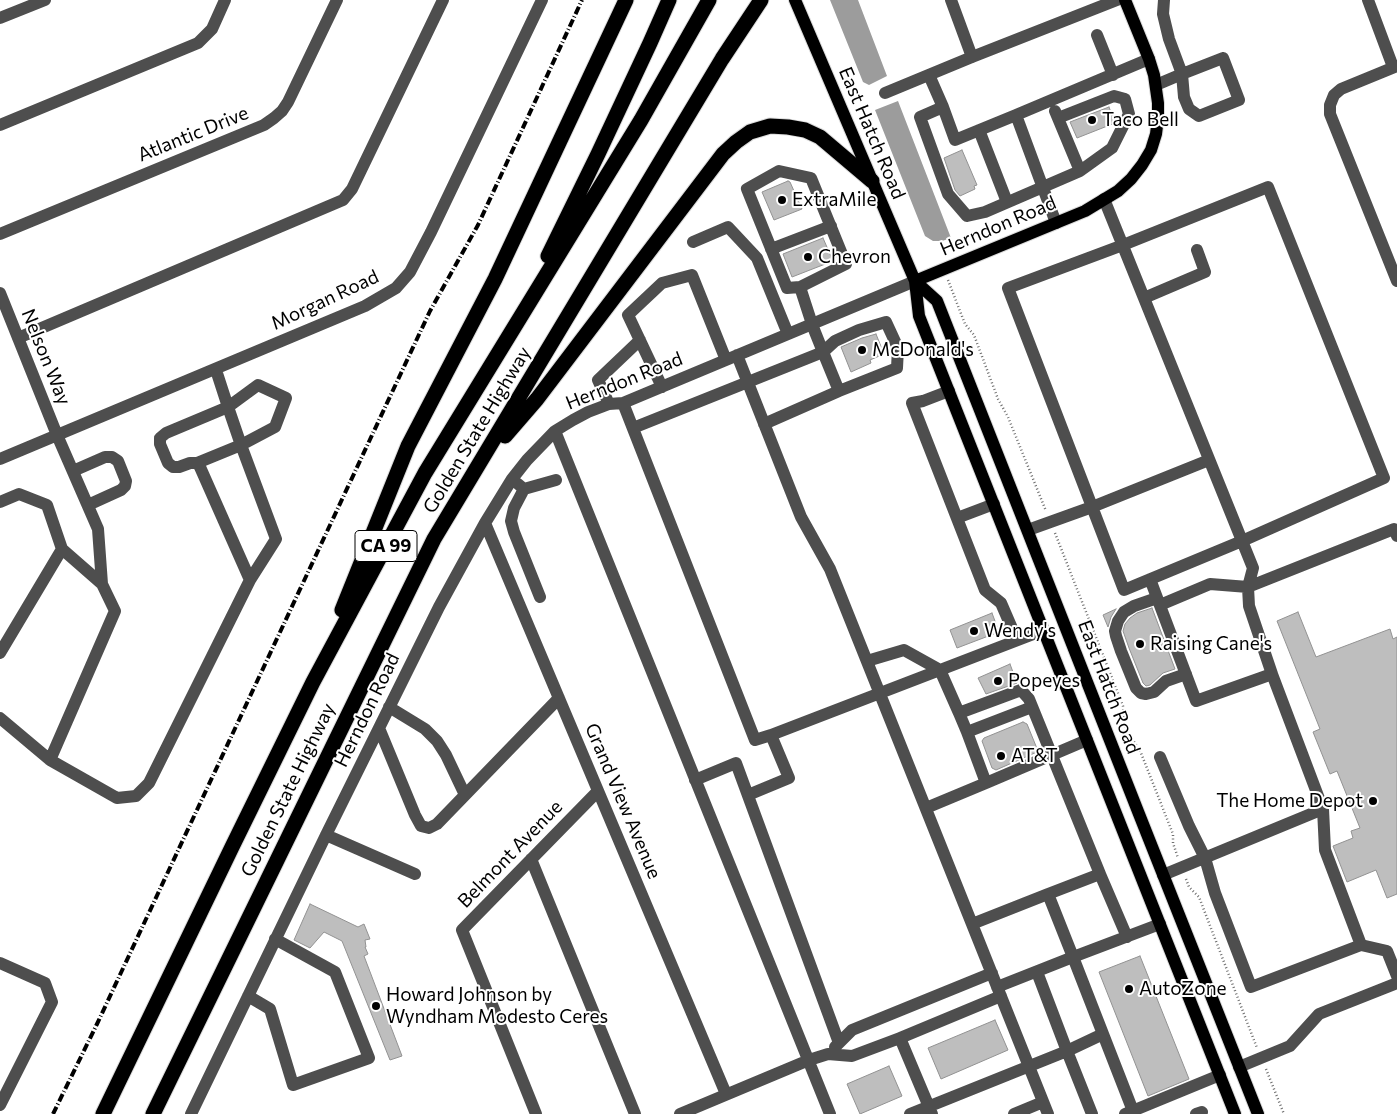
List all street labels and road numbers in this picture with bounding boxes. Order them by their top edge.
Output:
street label: East Hatch Road [834,63,910,203]
street label: Atlantic Drive [134,101,252,167]
street label: Herndon Road [936,191,1060,261]
street label: Morgan Road [268,265,382,335]
street label: Nelson Way [16,306,76,408]
street label: Golden State Highway [418,343,536,517]
street label: Herndon Road [562,347,686,415]
road number: CA 99 [355,530,417,562]
street label: East Hatch Road [1073,617,1145,757]
street label: Herndon Road [330,649,404,771]
street label: Golden State Highway [236,699,340,881]
street label: Grand View Avenue [580,720,666,882]
street label: Belmont Avenue [453,795,567,913]

